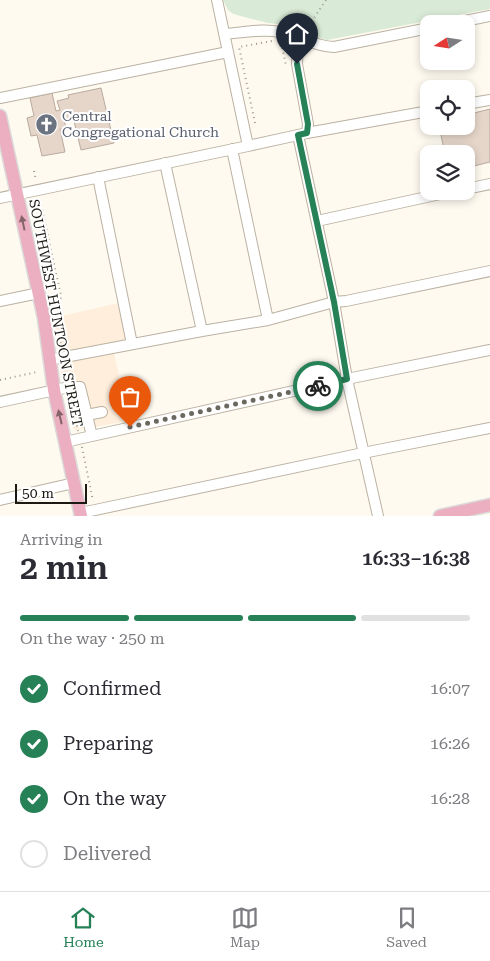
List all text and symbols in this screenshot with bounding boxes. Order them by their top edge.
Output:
pin [276,13,318,64]
north arrow [420,15,475,70]
map controls [420,15,475,200]
icon: home [283,20,311,48]
button: locate [420,80,475,135]
place label: Central Congregational Church [62,108,219,140]
church icon: Central Congregational Church [34,112,58,136]
button: layers [420,145,475,200]
street label: SOUTHWEST HUNTOON STREET [26,198,86,428]
one-way arrow [19,215,27,231]
courier [293,361,343,411]
icon: bike [304,372,332,400]
pin [109,376,151,427]
icon: bag [116,383,144,411]
one-way arrow [56,410,64,425]
scale bar [15,481,88,504]
text: 50 m [22,485,54,501]
text: Arriving in [20,530,103,549]
text: 16:33–16:38 [362,547,470,570]
text: 2 min [20,549,108,587]
text: On the way · 250 m [20,629,165,648]
icon: check [20,675,48,703]
text: Confirmed [63,677,161,700]
text: 16:07 [430,679,470,698]
icon: check [20,730,48,758]
text: Preparing [63,732,153,755]
text: 16:26 [430,734,470,753]
icon: check [20,785,48,813]
text: On the way [63,787,166,810]
text: 16:28 [430,789,470,808]
text: Delivered [63,842,151,865]
tab: Home [63,904,104,950]
tab: Map [230,904,260,950]
tab: Saved [386,904,427,950]

